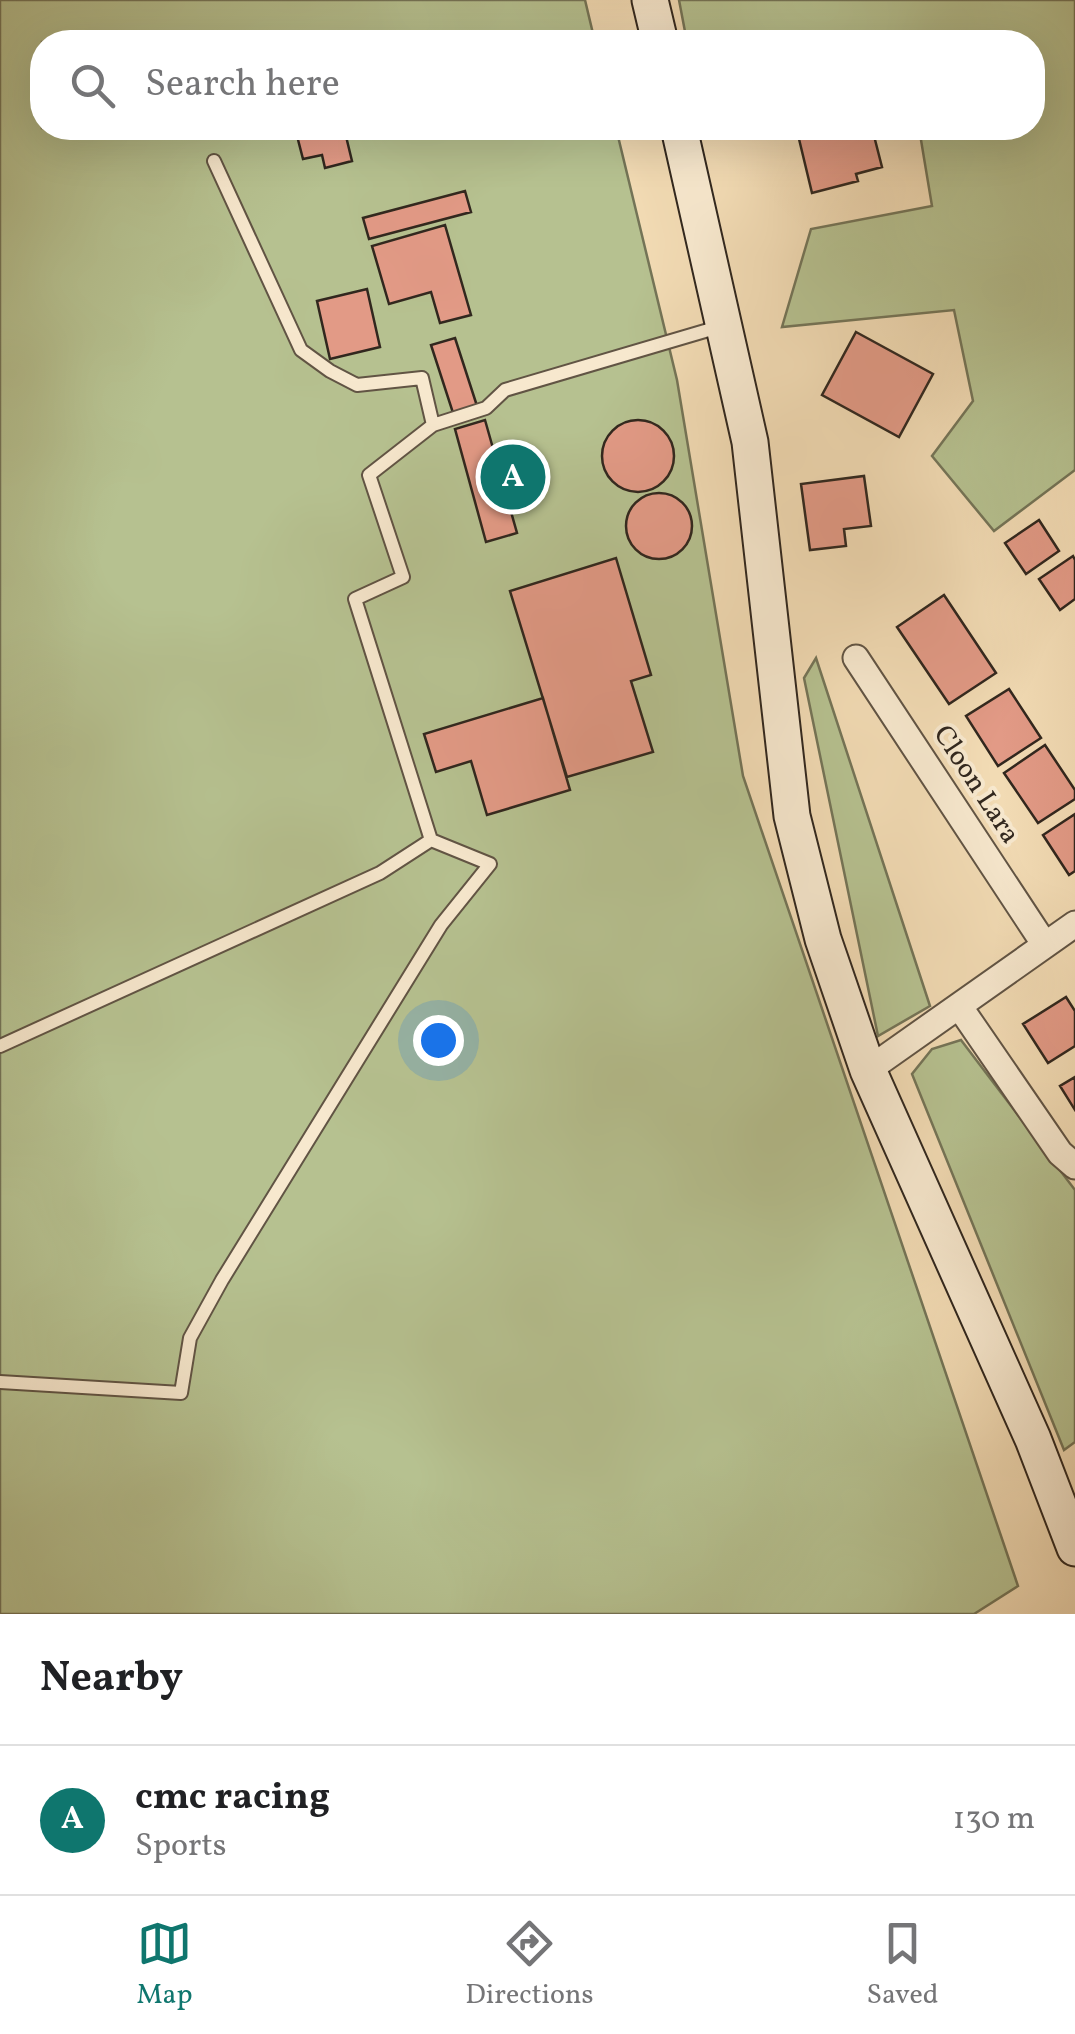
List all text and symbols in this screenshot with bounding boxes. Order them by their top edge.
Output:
search box [30,30,1045,140]
icon: search [65,58,120,113]
text: Search here [145,59,340,112]
pin: A [480,440,546,514]
street label: Cloon Lara [923,718,1029,852]
your location [413,1015,464,1066]
text: Nearby [40,1650,183,1709]
text: cmc racing [135,1772,330,1825]
text: A [61,1798,84,1842]
text: 130 m [953,1798,1035,1842]
text: Sports [135,1825,226,1869]
tab: Map [136,1916,192,2015]
tab: Directions [465,1916,594,2015]
tab: Saved [866,1916,939,2015]

